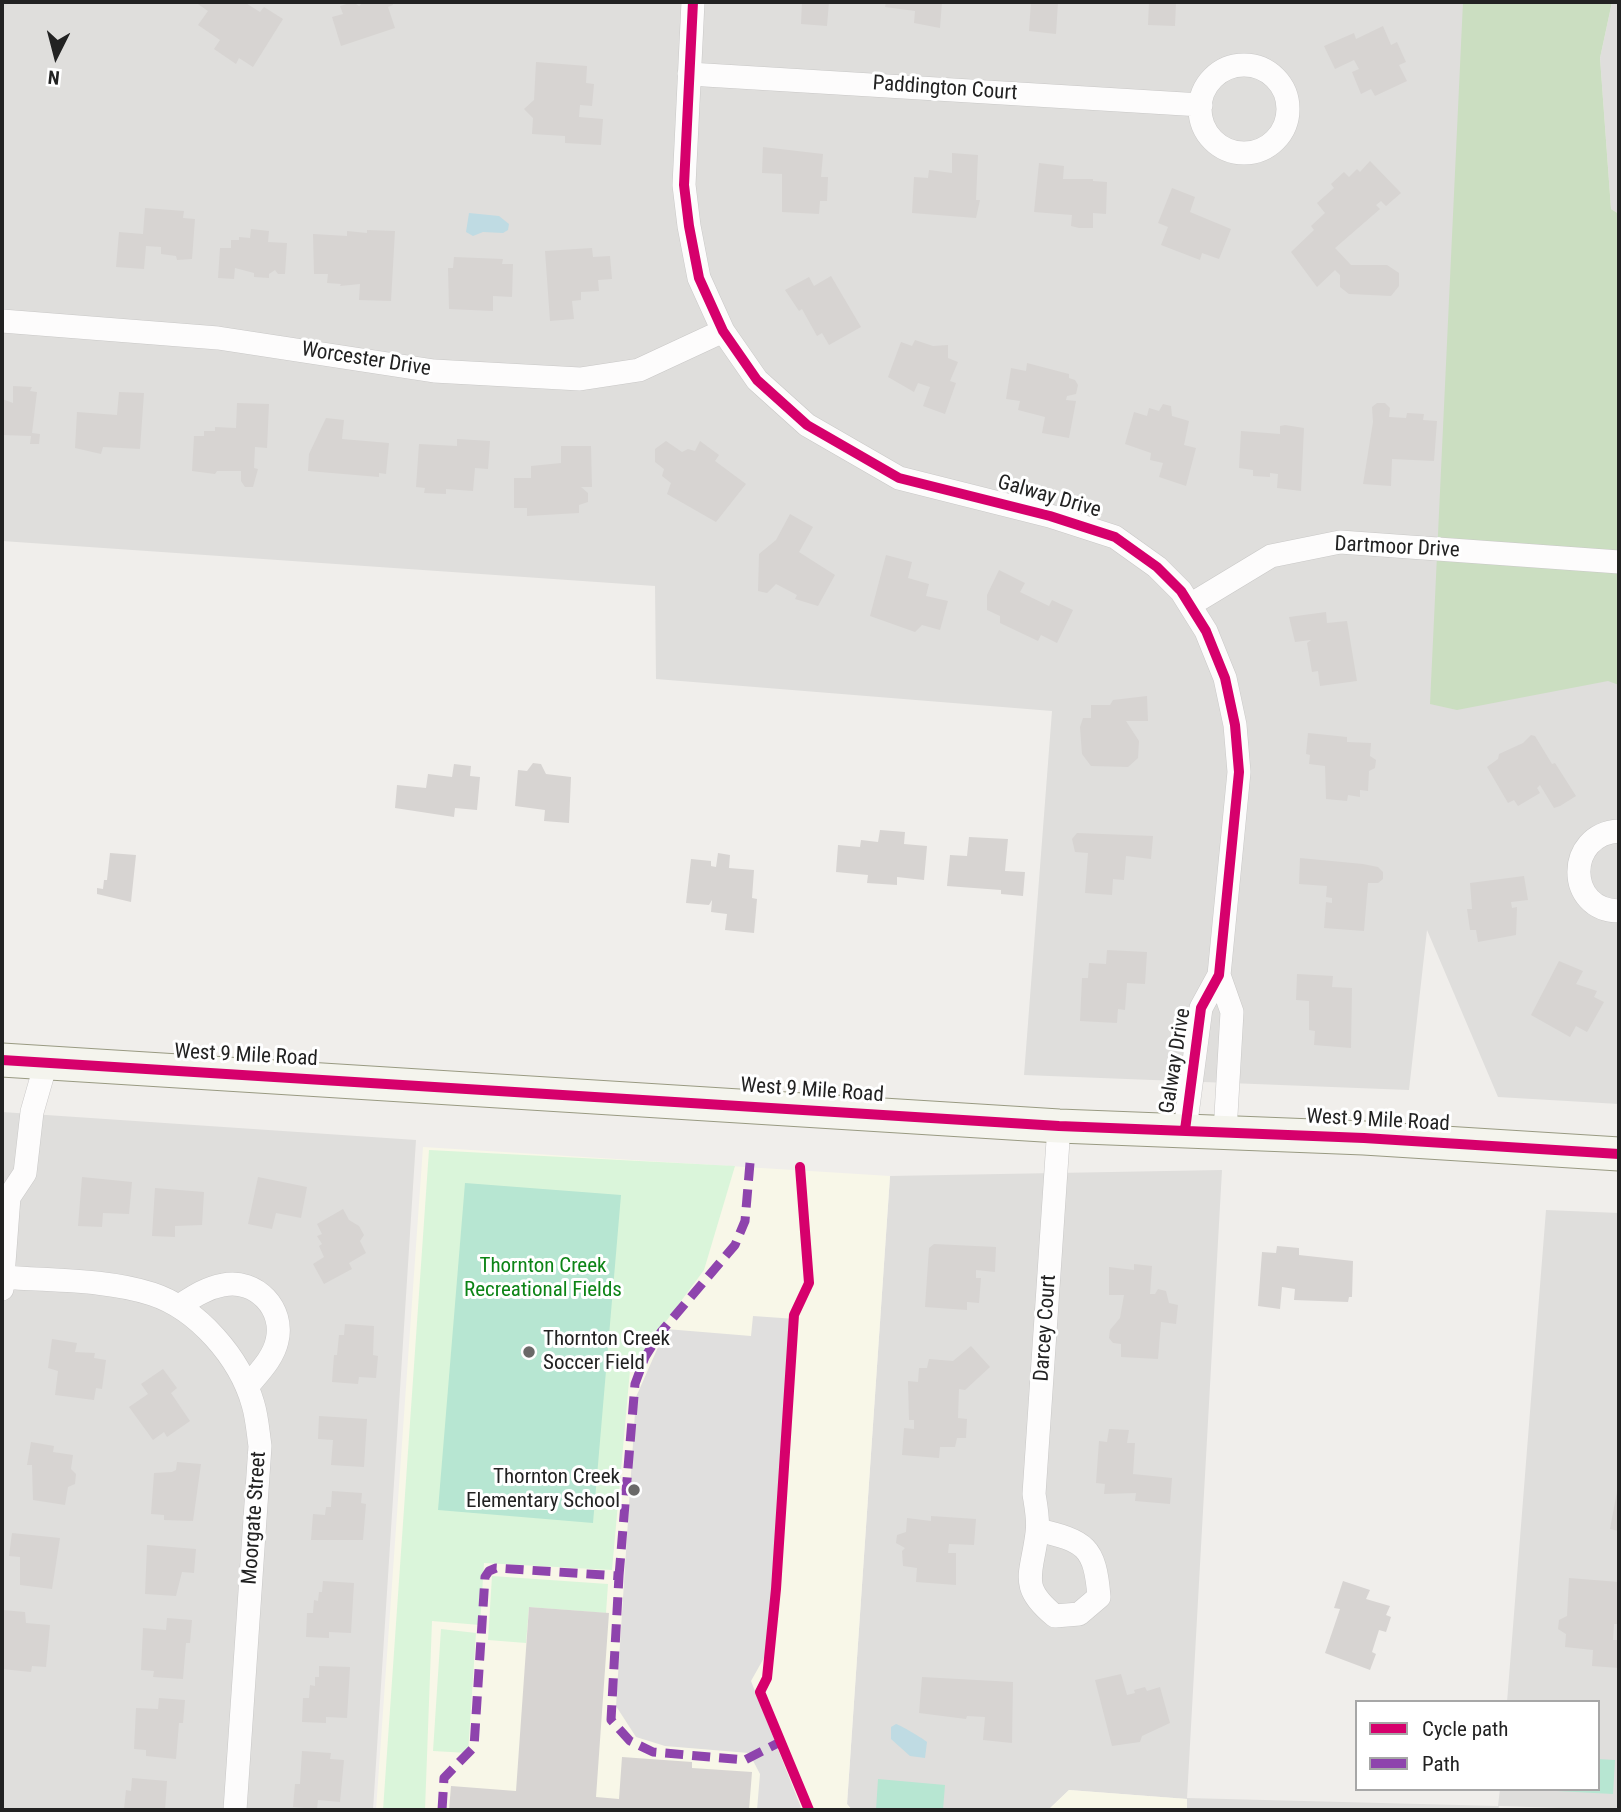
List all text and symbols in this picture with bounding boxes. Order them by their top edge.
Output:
north arrow [21,21,91,91]
text: N [47,65,61,89]
street label: Paddington Court [872,71,1018,107]
street label: Worcester Drive [299,337,433,383]
street label: Galway Drive [994,470,1104,524]
street label: Dartmoor Drive [1334,532,1460,564]
street label: Galway Drive [1155,1007,1197,1115]
street label: West 9 Mile Road [174,1040,318,1072]
street label: West 9 Mile Road [739,1073,885,1109]
street label: West 9 Mile Road [1306,1105,1450,1137]
park label: Thornton Creek Recreational Fields [464,1254,622,1304]
street label: Darcey Court [1030,1274,1062,1382]
place label: Thornton Creek Soccer Field [543,1327,670,1377]
marker: Thornton Creek Soccer Field [521,1344,537,1360]
street label: Moorgate Street [238,1450,272,1586]
place label: Thornton Creek Elementary School [466,1465,620,1515]
marker: Thornton Creek Elementary School [626,1482,642,1498]
legend [1355,1700,1600,1791]
text: Cycle path [1422,1717,1508,1741]
text: Path [1422,1752,1460,1776]

